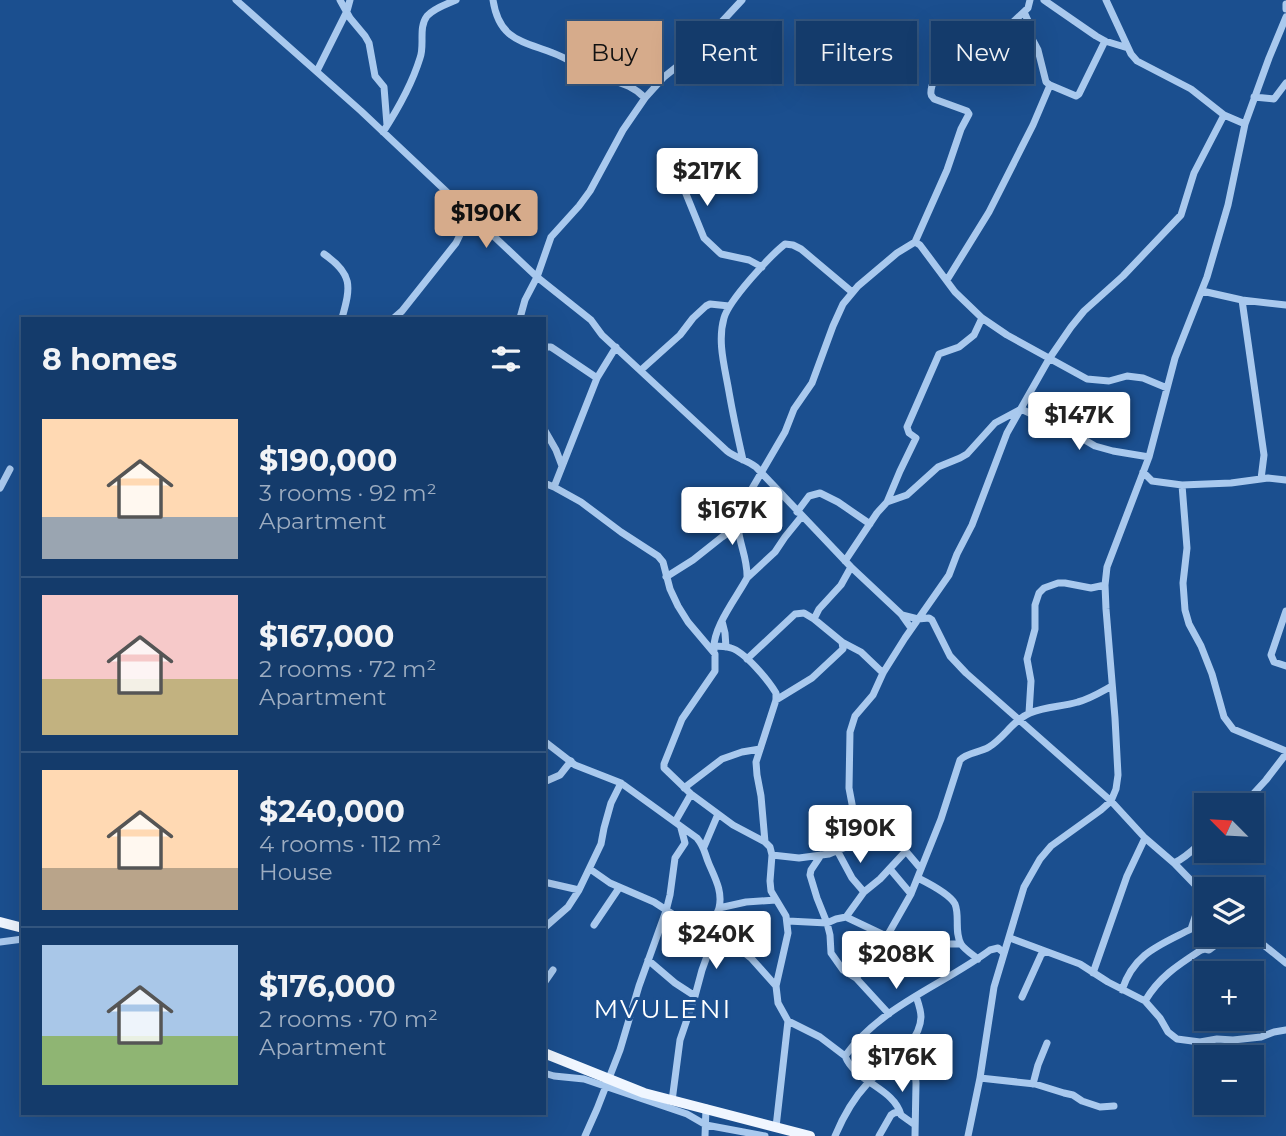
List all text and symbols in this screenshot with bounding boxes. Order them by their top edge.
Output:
chip: Buy [567,21,662,84]
chip: Rent [676,21,782,84]
chip: Filters [796,21,917,84]
chip: New [931,21,1034,84]
pin: $217K [658,148,756,208]
text: $217K [673,157,741,185]
pin: $190K [437,190,535,250]
text: $190K [451,199,521,227]
icon: filters [487,340,525,378]
text: 8 homes [42,341,177,378]
pin: $147K [1030,392,1128,452]
text: $147K [1044,401,1114,429]
text: $190,000 [259,442,397,479]
icon: home [98,447,182,531]
text: 3 rooms · 92 m² [259,479,437,507]
pin: $167K [683,488,781,547]
text: $167K [697,496,767,524]
text: Apartment [259,507,387,535]
text: $167,000 [259,618,394,655]
icon: home [98,623,182,707]
text: 2 rooms · 72 m² [259,655,436,683]
text: Apartment [259,683,387,711]
text: $240,000 [259,793,405,830]
north arrow [1194,793,1264,863]
map controls [1194,793,1264,1115]
icon: home [98,798,182,882]
pin: $190K [811,806,909,865]
text: $190K [825,814,895,842]
text: 4 rooms · 112 m² [259,830,441,858]
text: House [259,858,333,886]
button: layers [1194,877,1264,947]
pin: $240K [667,912,765,971]
text: $240K [678,920,754,948]
pin: $208K [847,932,945,991]
text: $208K [858,940,934,968]
button: + [1194,961,1264,1031]
text: $176,000 [259,968,396,1005]
icon: home [98,973,182,1057]
district label: MVULENI [594,993,732,1025]
text: 2 rooms · 70 m² [259,1005,438,1033]
text: Apartment [259,1033,387,1061]
pin: $176K [853,1034,951,1094]
text: $176K [868,1043,936,1071]
button: − [1194,1045,1264,1115]

